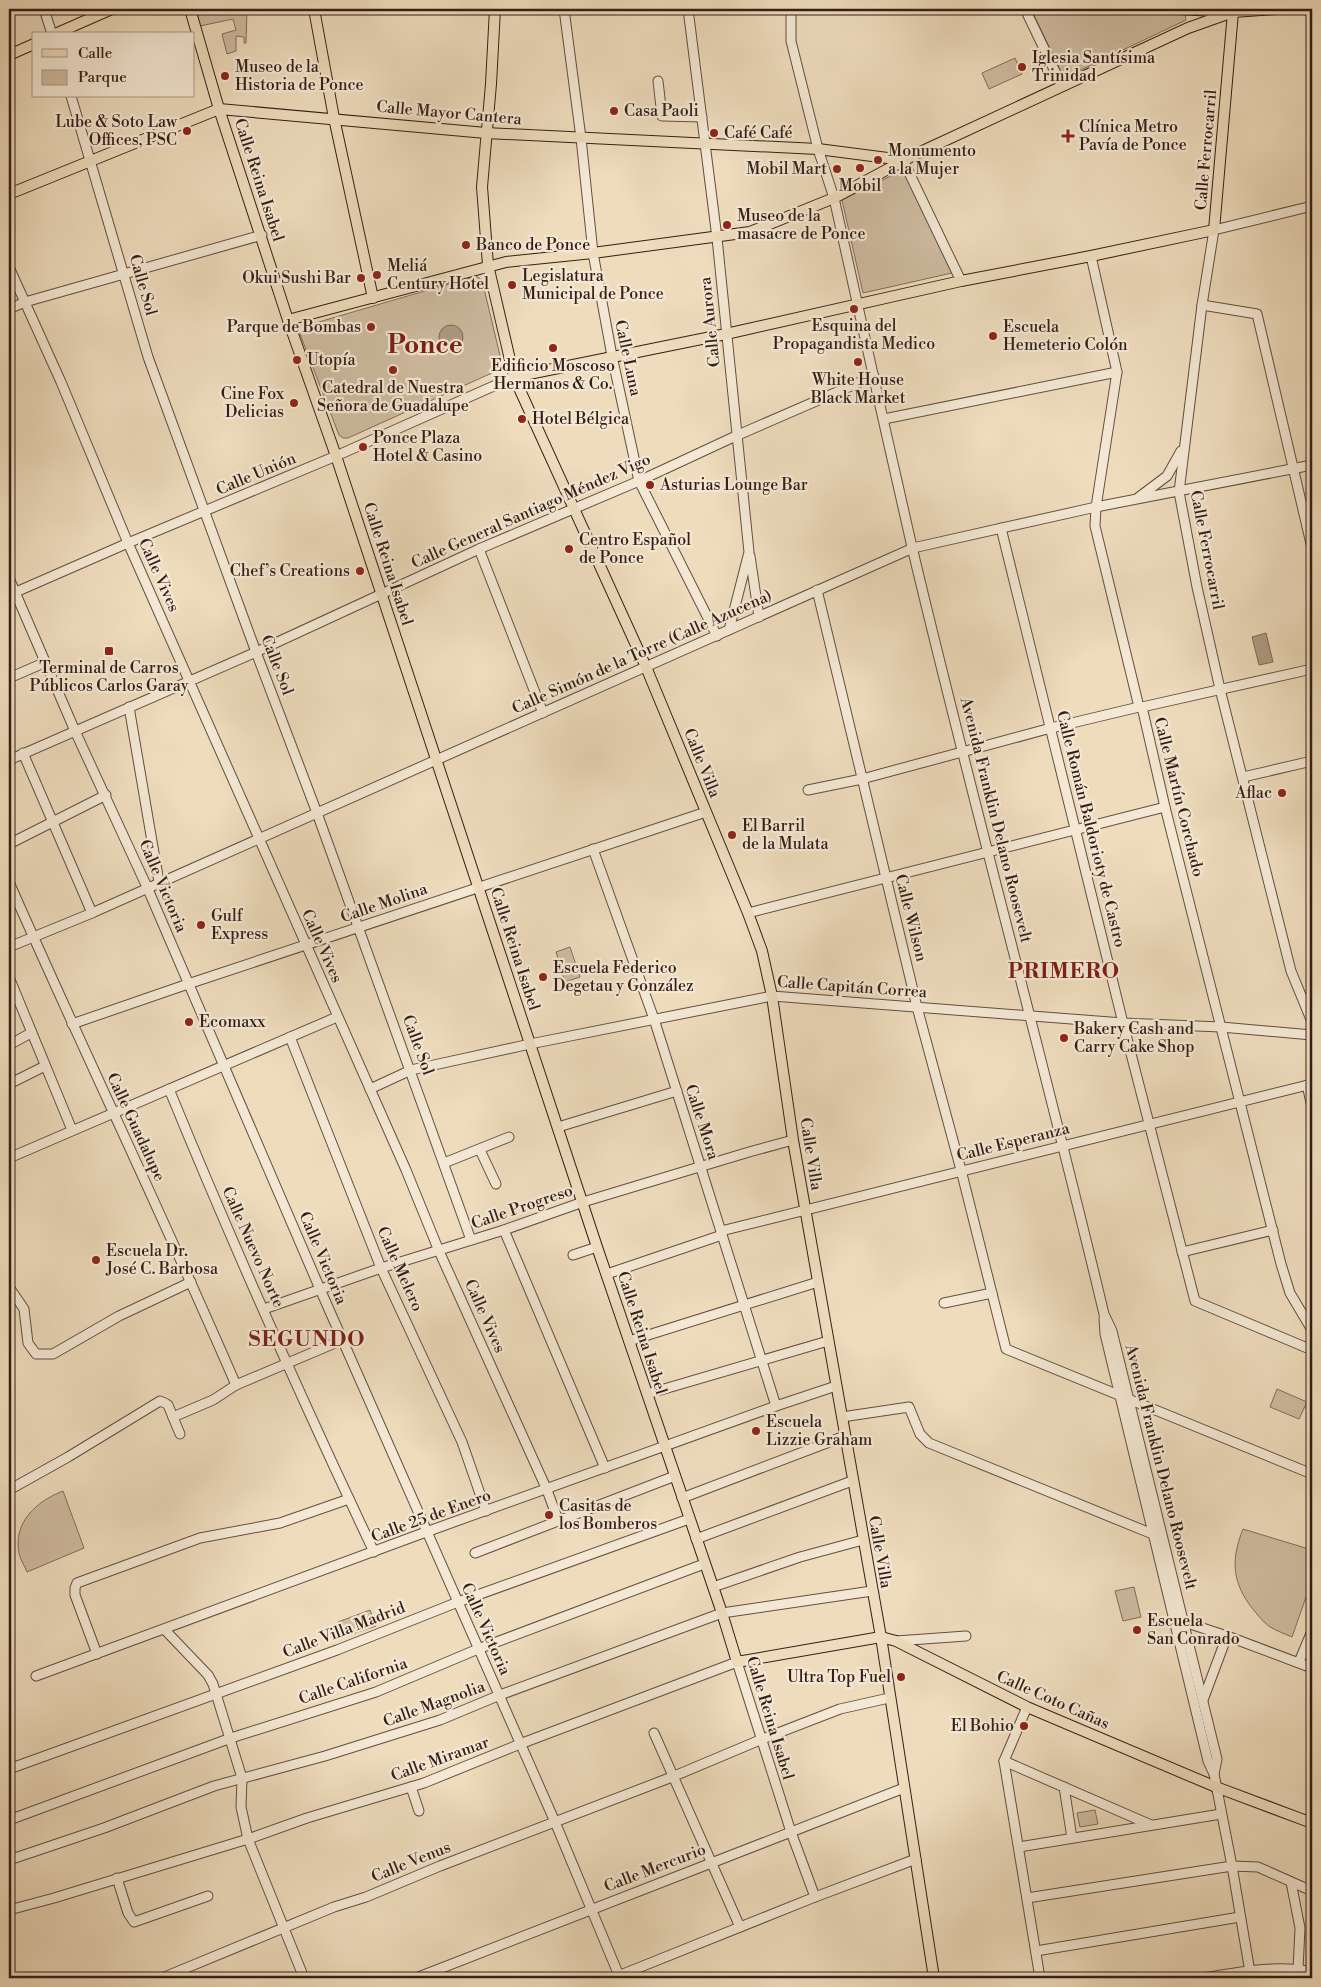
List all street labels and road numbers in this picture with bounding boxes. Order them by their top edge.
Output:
street label: Calle Ferrocarril [1191,89,1221,211]
street label: Calle Mayor Cantera [375,97,523,129]
street label: Calle Reina Isabel [230,116,288,244]
street label: Calle Sol [125,252,161,318]
street label: Calle Aurora [695,275,725,368]
street label: Calle Luna [610,318,646,399]
street label: Calle Unión [213,448,299,500]
street label: Calle General Santiago Méndez Vigo [408,449,654,573]
street label: Calle Ferrocarril [1186,489,1228,612]
street label: Calle Reina Isabel [359,500,417,628]
street label: Calle Vives [134,535,184,615]
street label: Calle Simón de la Torre (Calle Azucena) [509,585,775,719]
street label: Calle Sol [256,632,298,698]
street label: Avenida Franklin Delano Roosevelt [955,694,1036,945]
street label: Calle Román Baldorioty de Castro [1052,709,1130,949]
street label: Calle Martín Corchado [1149,715,1209,879]
street label: Calle Villa [679,725,725,802]
street label: Calle Victoria [134,837,192,936]
street label: Calle Wilson [890,872,932,964]
street label: Calle Molina [338,878,431,927]
street label: Calle Reina Isabel [486,885,544,1013]
street label: Calle Vives [297,906,347,986]
street label: Calle Capitán Correa [776,972,929,1002]
street label: Calle Sol [398,1012,438,1078]
street label: Calle Guadalupe [102,1070,170,1184]
street label: Calle Mora [680,1082,724,1163]
street label: Calle Villa [795,1116,827,1193]
street label: Calle Esperanza [955,1118,1072,1166]
street label: Calle Progreso [469,1180,575,1234]
street label: Calle Nuevo Norte [217,1183,289,1311]
street label: Calle Victoria [294,1209,352,1308]
street label: Calle Melero [372,1224,428,1314]
street label: Calle Reina Isabel [613,1269,671,1397]
street label: Calle Vives [460,1276,510,1356]
street label: Avenida Franklin Delano Roosevelt [1120,1341,1201,1592]
street label: Calle 25 de Enero [368,1485,494,1547]
street label: Calle Villa [864,1514,896,1591]
street label: Calle Victoria [457,1580,516,1679]
street label: Calle Villa Madrid [280,1597,408,1663]
street label: Calle California [296,1653,411,1709]
street label: Calle Reina Isabel [742,1654,798,1782]
street label: Calle Coto Cañas [994,1666,1112,1734]
street label: Calle Magnolia [380,1676,489,1732]
street label: Calle Miramar [388,1732,492,1786]
street label: Calle Venus [368,1837,454,1887]
street label: Calle Mercurio [601,1839,709,1897]

